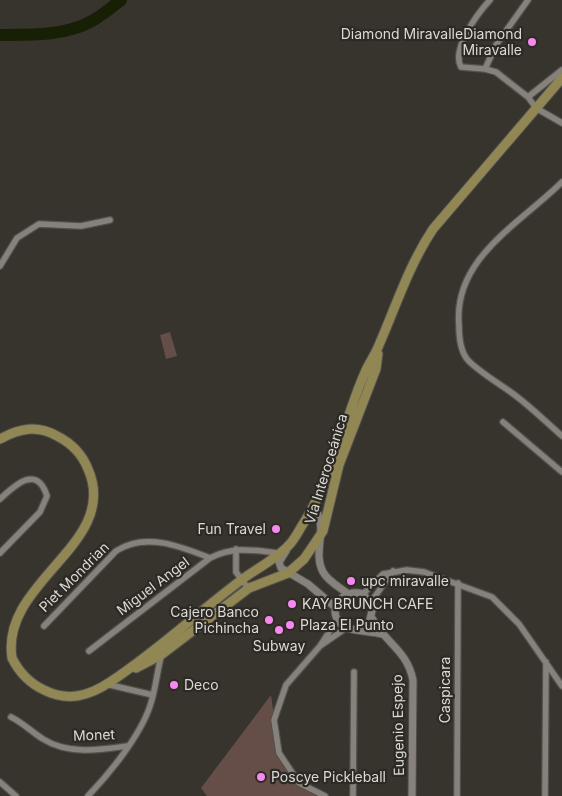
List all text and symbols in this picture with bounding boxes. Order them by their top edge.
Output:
place label: Diamond MiravalleDiamond Miravalle [341,25,522,58]
marker: Diamond MiravalleDiamond Miravalle [526,36,538,48]
street label: Vía Interoceánica [301,412,350,526]
place label: Fun Travel [197,520,266,537]
marker: Fun Travel [270,523,282,535]
street label: Piet Mondrian [35,538,112,615]
street label: Miguel Angel [113,553,192,618]
place label: upc miravalle [361,572,449,589]
marker: upc miravalle [345,575,357,587]
place label: KAY BRUNCH CAFE [302,595,433,612]
marker: KAY BRUNCH CAFE [286,598,298,610]
place label: Cajero Banco Pichincha [170,603,259,636]
marker: Cajero Banco Pichincha [263,614,275,626]
place label: Plaza El Punto [300,616,394,633]
marker: Plaza El Punto [284,619,296,631]
marker: Subway [273,624,285,636]
place label: Subway [253,637,305,654]
street label: Caspicara [436,657,453,723]
street label: Eugenio Espejo [388,674,407,776]
place label: Deco [184,676,219,693]
marker: Deco [168,679,180,691]
street label: Monet [73,725,116,744]
place label: Poscye Pickleball [271,768,386,785]
marker: Poscye Pickleball [255,771,267,783]

